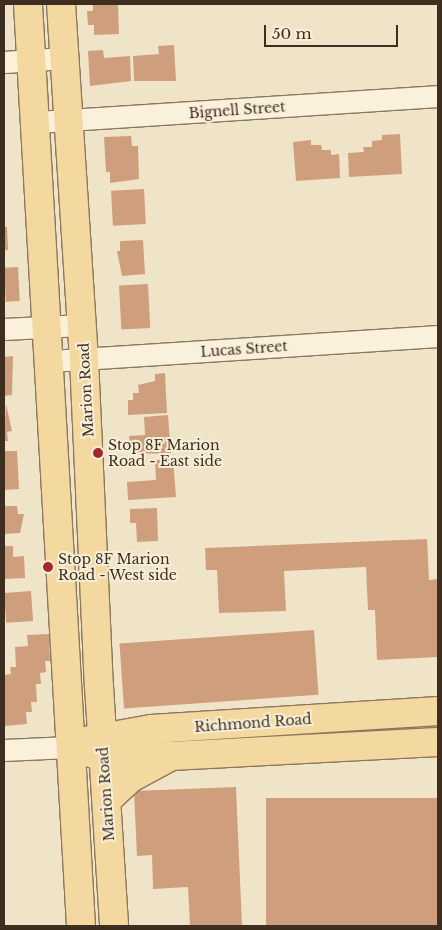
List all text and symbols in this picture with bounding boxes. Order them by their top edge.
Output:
scale bar [267,15,401,47]
text: 50 m [272,24,312,43]
street label: Bignell Street [188,98,286,122]
street label: Lucas Street [200,338,288,360]
street label: Marion Road [75,342,97,438]
place label: Stop 8F Marion Road - East side [108,437,222,470]
marker: Stop 8F Marion Road - East side [92,447,104,459]
place label: Stop 8F Marion Road - West side [58,551,177,584]
marker: Stop 8F Marion Road - West side [42,561,54,573]
street label: Richmond Road [194,711,312,735]
street label: Marion Road [94,746,118,842]

